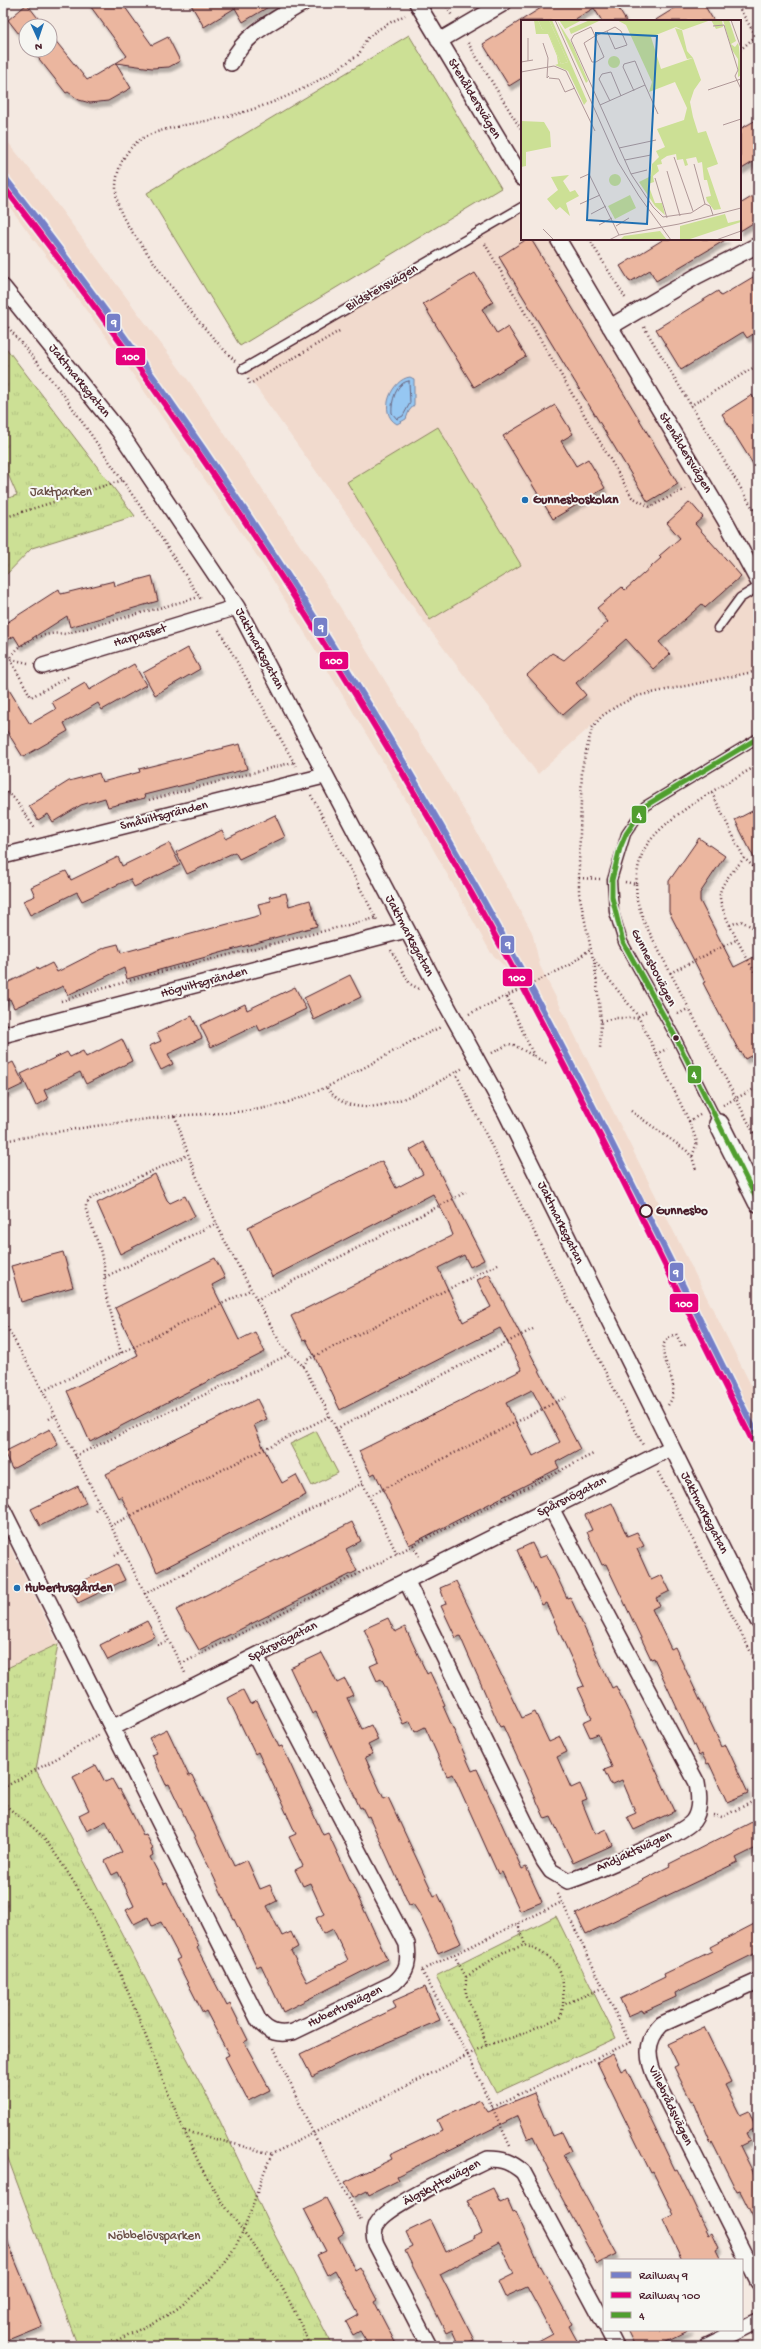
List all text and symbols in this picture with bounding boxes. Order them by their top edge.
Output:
north arrow [18,18,58,58]
inset map [521,20,741,240]
text: N [35,40,42,52]
street label: Stenåldersvägen [444,56,504,143]
street label: Bildstensvägen [342,261,422,315]
line badge: 9 [106,313,121,332]
text: 9 [110,318,117,330]
street label: Jaktmarksgatan [45,341,114,421]
line badge: 100 [115,347,146,366]
text: 100 [122,352,140,364]
street label: Stenåldersvägen [655,410,715,497]
park label: Jaktparken [30,485,93,500]
place label: Gunnesboskolan [533,493,619,508]
marker: Gunnesboskolan [520,495,530,505]
street label: Jaktmarksgatan [231,606,287,693]
line badge: 9 [313,617,328,637]
street label: Harpasset [112,620,170,651]
text: 9 [317,623,324,635]
line badge: 100 [319,651,349,670]
text: 100 [325,656,343,668]
street label: Småviltsgränden [119,798,210,834]
line badge: 4 [631,805,647,824]
text: 4 [635,811,642,823]
street label: Jaktmarksgatan [381,893,437,980]
street label: Gunnesbovägen [627,927,679,1010]
line badge: 9 [500,935,515,954]
text: 9 [504,940,511,952]
street label: Högviltsgränden [159,964,250,1002]
line badge: 100 [502,968,533,987]
text: 100 [508,973,526,985]
unlabelled marker [671,1033,681,1043]
line badge: 4 [687,1065,702,1084]
text: 4 [690,1070,697,1082]
street label: Jaktmarksgatan [533,1179,587,1268]
marker: Gunnesbo [639,1204,653,1218]
place label: Gunnesbo [656,1204,708,1219]
line badge: 9 [669,1262,684,1282]
text: 9 [672,1268,679,1280]
line badge: 100 [669,1293,699,1313]
text: 100 [675,1299,693,1311]
street label: Jaktmarksgatan [677,1469,732,1557]
street label: Spårsnögatan [535,1473,610,1521]
place label: Hubertusgården [25,1580,113,1596]
marker: Hubertusgården [12,1583,22,1593]
street label: Spårsnögatan [246,1618,321,1666]
street label: Andjaktsvägen [594,1828,675,1876]
street label: Hubertusvägen [305,1982,385,2032]
street label: Villebrådsvägen [644,2063,696,2149]
street label: Älgskyttevägen [400,2155,484,2210]
park label: Nöbbelövsparken [108,2229,201,2244]
legend [603,2259,743,2331]
text: Railway 9 [639,2270,688,2284]
text: Railway 100 [639,2290,701,2304]
text: 4 [639,2310,645,2324]

